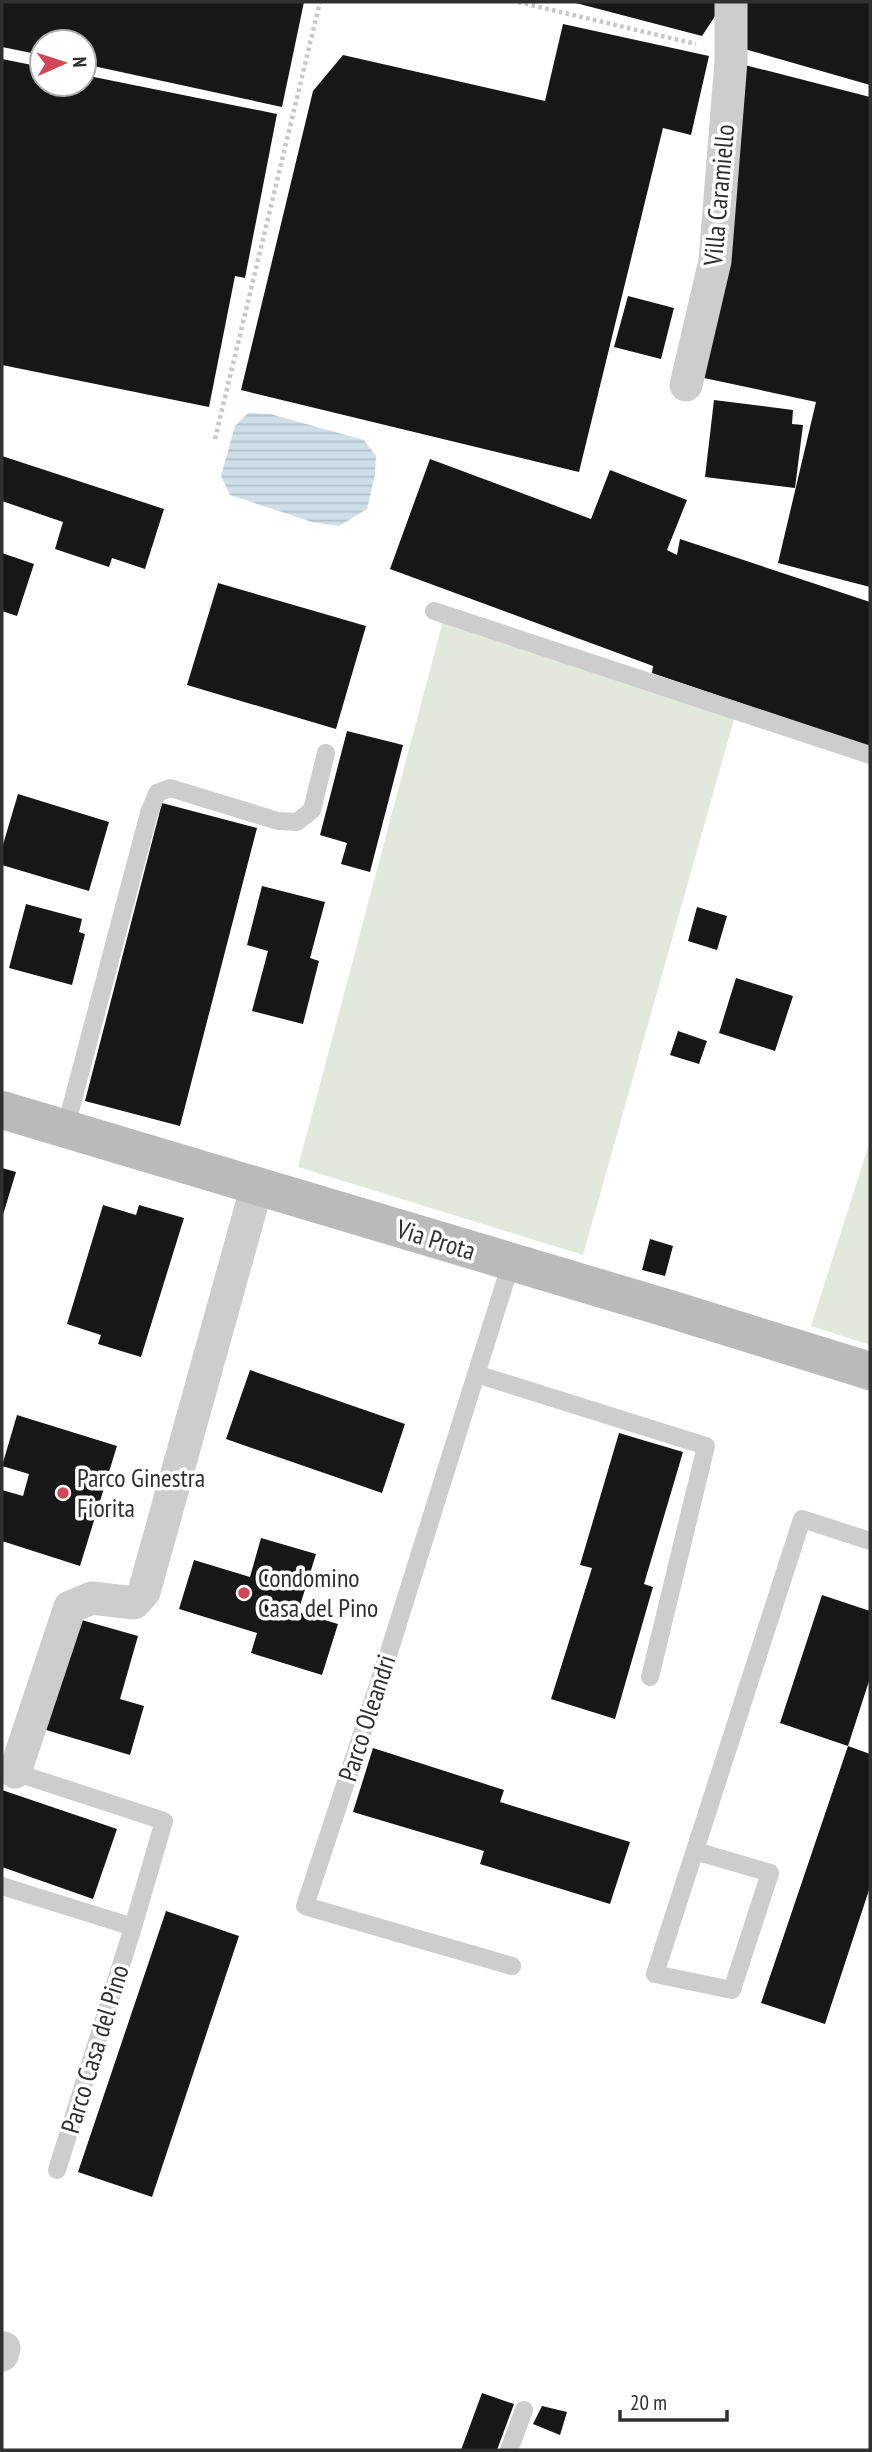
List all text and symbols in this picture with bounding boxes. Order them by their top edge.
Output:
north arrow [28,28,98,98]
text: N [68,56,92,68]
street label: Villa Caramiello [696,123,741,268]
street label: Via Prota [392,1212,479,1267]
place label: Parco Ginestra Fiorita [77,1461,205,1524]
marker: Parco Ginestra Fiorita [55,1485,71,1501]
place label: Condomino Casa del Pino [258,1561,378,1624]
marker: Condomino Casa del Pino [236,1585,252,1601]
street label: Parco Oleandri [331,1650,402,1785]
street label: Parco Casa del Pino [53,1961,136,2137]
scale bar [620,2378,727,2422]
text: 20 m [630,2389,667,2416]

